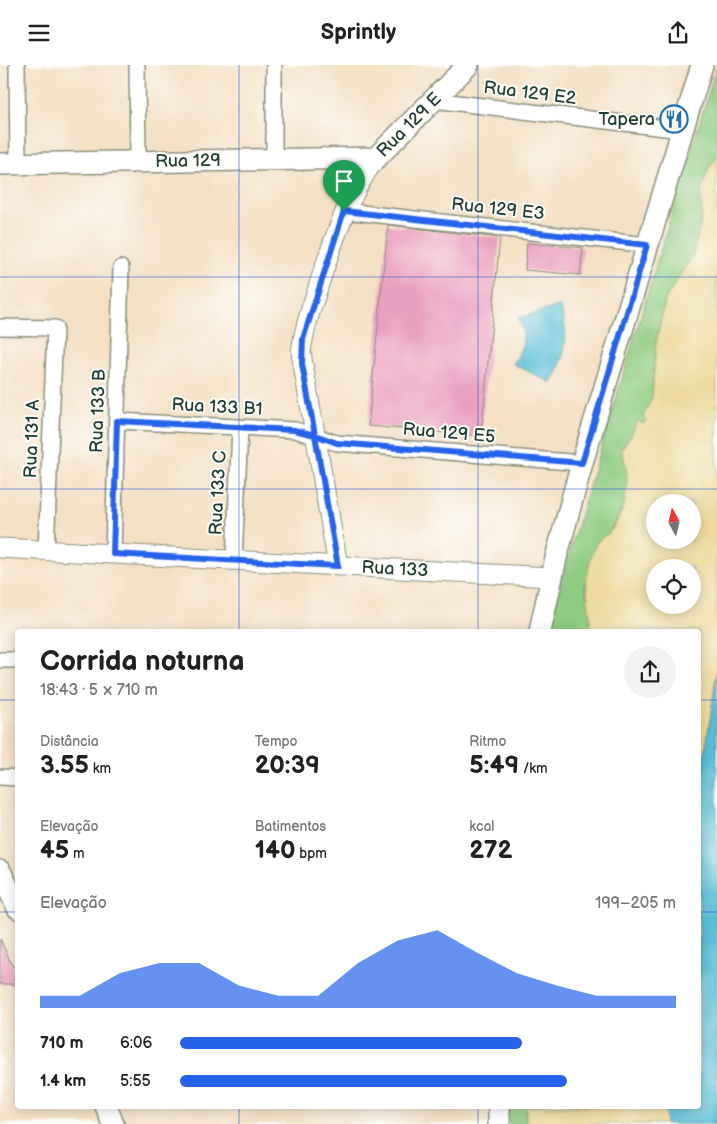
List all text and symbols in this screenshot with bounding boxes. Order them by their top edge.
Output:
icon: menu [25,19,53,47]
text: Sprintly [321,19,396,46]
icon: share [664,19,692,47]
street label: Rua 129 E2 [482,77,578,109]
street label: Rua 129 E [372,88,446,162]
restaurant icon: Tapera [659,104,689,134]
place label: Tapera [598,109,655,130]
street label: Rua 129 [155,150,221,172]
pin [323,160,365,211]
icon: arrive [330,167,358,195]
street label: Rua 129 E3 [450,194,546,224]
street label: Rua 133 B [86,369,110,453]
street label: Rua 133 B1 [171,394,263,420]
street label: Rua 131 A [20,399,44,479]
street label: Rua 129 E5 [402,418,496,448]
street label: Rua 133 C [205,450,231,536]
north arrow [646,494,701,549]
map controls [646,494,701,614]
street label: Rua 133 [361,557,429,581]
button: locate [646,559,701,614]
text: Corrida noturna [40,645,245,678]
button: share [624,646,676,698]
text: 18:43 · 5 × 710 m [40,681,158,700]
text: Distância [40,733,99,750]
text: Tempo [255,733,298,750]
text: Ritmo [469,733,506,750]
text: 3.55 [40,750,89,781]
text: 20:39 [255,750,320,781]
text: 5:49 [469,750,519,781]
text: km [89,760,111,777]
text: /km [519,760,548,777]
text: Elevação [40,818,98,835]
text: Batimentos [255,818,326,835]
text: kcal [469,818,494,835]
text: 45 [40,835,69,866]
text: 140 [255,835,295,866]
text: 272 [469,835,512,866]
text: m [69,845,85,862]
text: bpm [295,845,327,862]
text: Elevação [40,894,107,913]
text: 199–205 m [595,894,676,913]
text: 710 m [40,1034,84,1053]
text: 6:06 [120,1034,152,1053]
text: 1.4 km [40,1072,86,1091]
text: 5:55 [120,1072,151,1091]

